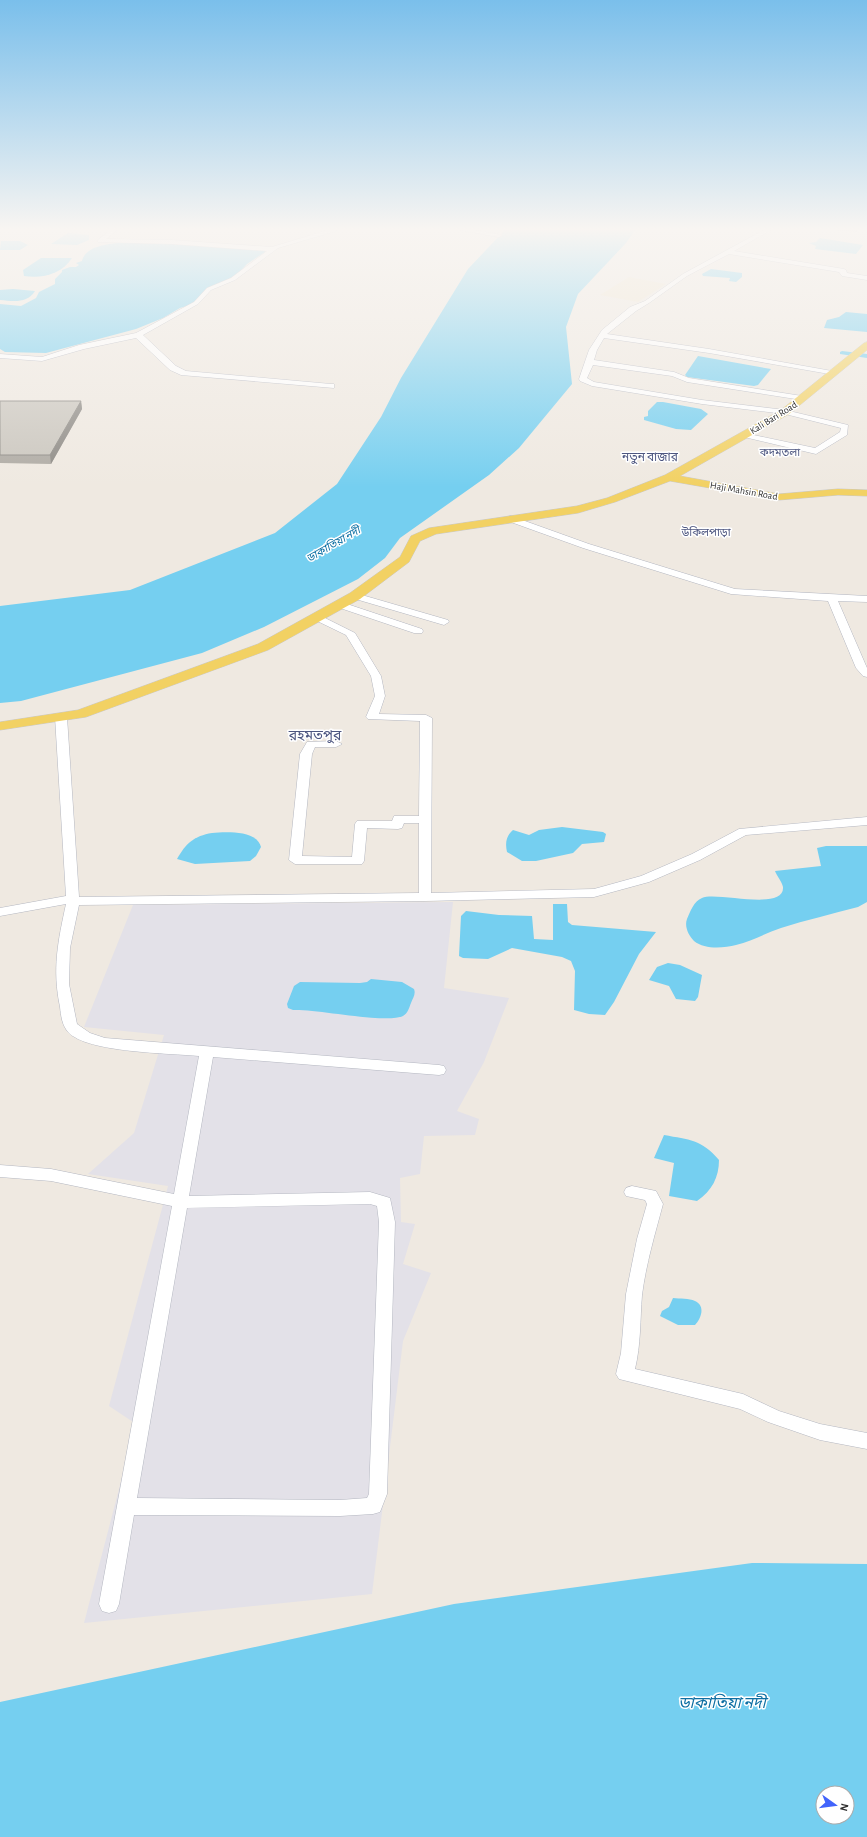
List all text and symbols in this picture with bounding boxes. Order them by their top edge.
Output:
street label: Kali Bari Road [748,399,799,436]
district label: কদমতলা [759,447,801,458]
district label: নতুন বাজার [621,451,679,465]
street label: Haji Mahsin Road [709,480,778,502]
water label: ডাকাতিয়া নদী [304,523,364,564]
district label: উকিলপাড়া [680,526,732,538]
district label: রহমতপুর [288,729,342,744]
water label: ডাকাতিয়া নদী [678,1693,769,1711]
north arrow [815,1785,855,1825]
text: N [838,1802,850,1812]

